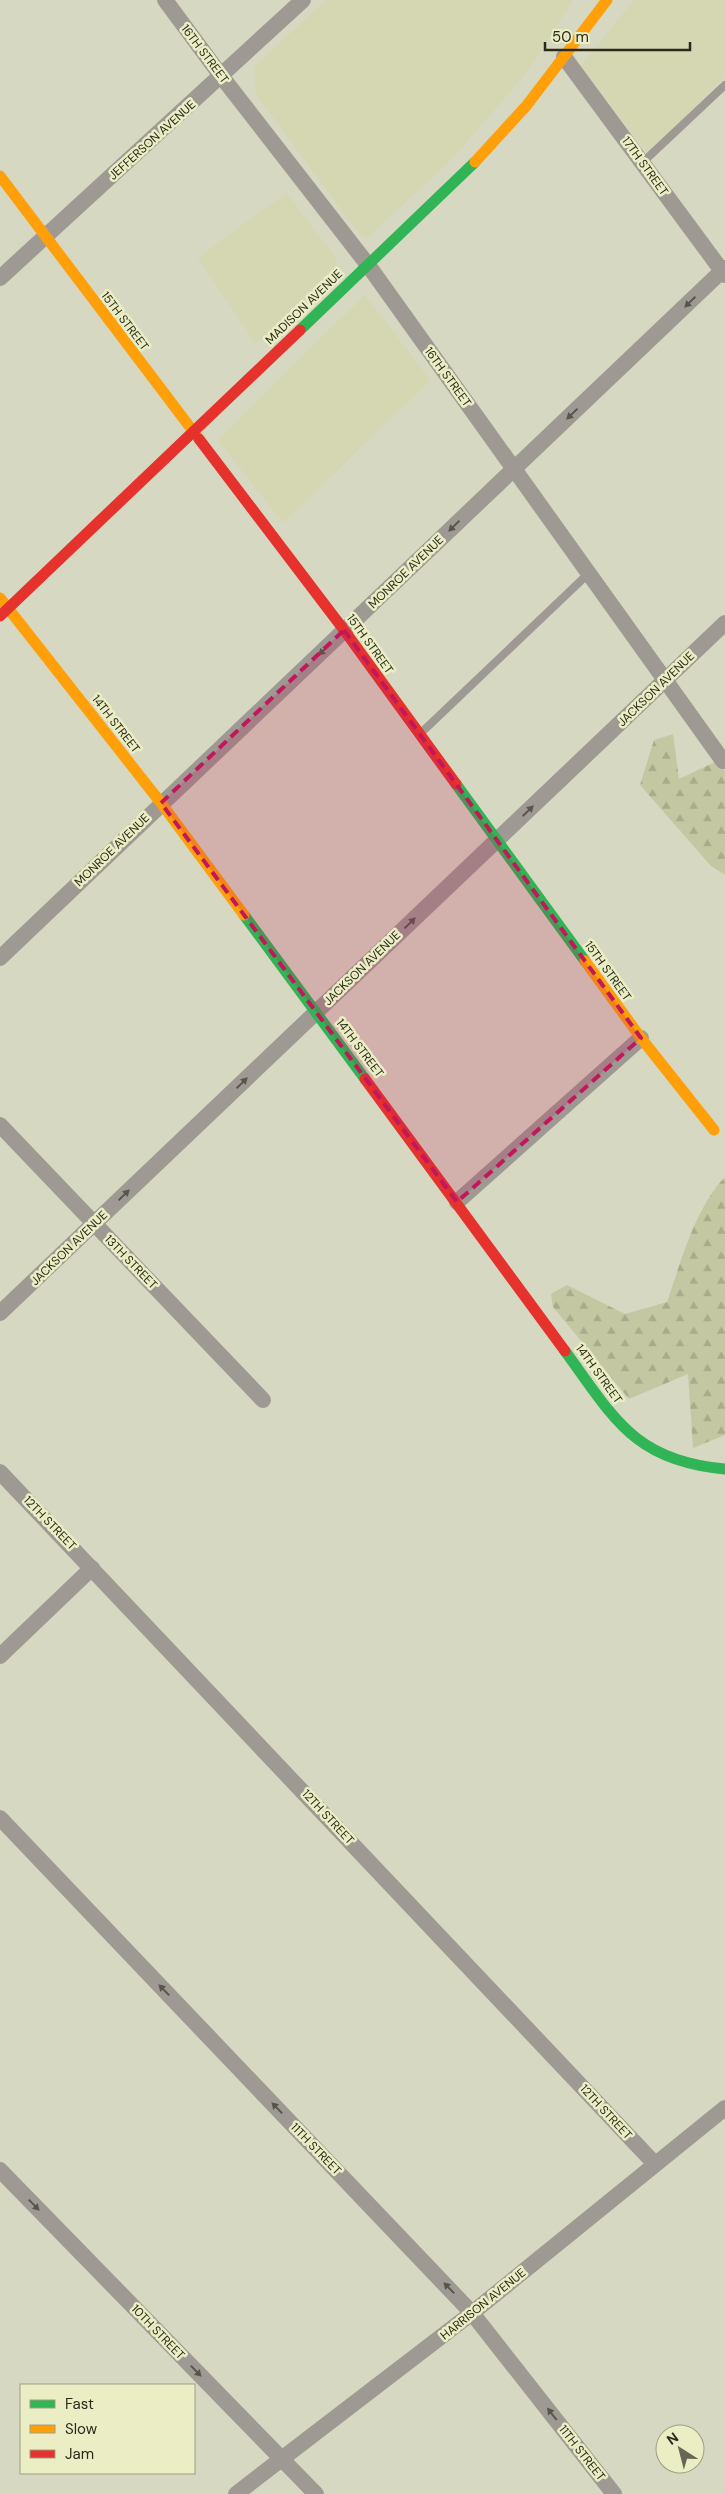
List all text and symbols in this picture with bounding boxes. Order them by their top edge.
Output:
scale bar [545,20,690,52]
street label: 16TH STREET [178,21,233,87]
text: 50 m [552,27,589,47]
street label: JEFFERSON AVENUE [105,97,199,183]
street label: 17TH STREET [618,133,672,199]
street label: MADISON AVENUE [262,266,346,348]
street label: 15TH STREET [98,288,153,354]
one-way arrow [684,296,696,308]
street label: 16TH STREET [421,344,475,410]
one-way arrow [566,408,578,420]
one-way arrow [449,520,461,532]
street label: MONROE AVENUE [365,532,447,612]
street label: 15TH STREET [343,611,397,677]
one-way arrow [318,644,330,656]
street label: JACKSON AVENUE [614,648,698,730]
street label: 14TH STREET [88,692,144,757]
one-way arrow [521,805,533,817]
street label: MONROE AVENUE [71,810,153,890]
one-way arrow [404,917,416,929]
street label: JACKSON AVENUE [320,927,404,1009]
street label: 15TH STREET [581,938,635,1004]
street label: 14TH STREET [333,1015,387,1081]
one-way arrow [235,1077,247,1089]
one-way arrow [118,1189,130,1201]
street label: JACKSON AVENUE [27,1207,111,1289]
street label: 13TH STREET [101,1231,161,1293]
street label: 14TH STREET [572,1341,626,1407]
street label: 12TH STREET [20,1492,80,1554]
street label: 12TH STREET [298,1786,358,1848]
one-way arrow [158,1984,170,1996]
street label: 12TH STREET [576,2081,636,2143]
one-way arrow [271,2102,283,2114]
street label: 11TH STREET [287,2120,345,2179]
one-way arrow [28,2199,40,2211]
street label: HARRISON AVENUE [437,2264,529,2343]
one-way arrow [443,2283,455,2295]
street label: 10TH STREET [128,2301,188,2363]
one-way arrow [190,2365,202,2377]
legend [20,2384,195,2474]
text: Fast [65,2394,94,2414]
one-way arrow [546,2408,557,2421]
text: Slow [65,2419,98,2439]
street label: 11TH STREET [555,2422,609,2484]
north arrow [655,2424,705,2474]
text: N [663,2428,682,2449]
text: Jam [65,2444,94,2464]

